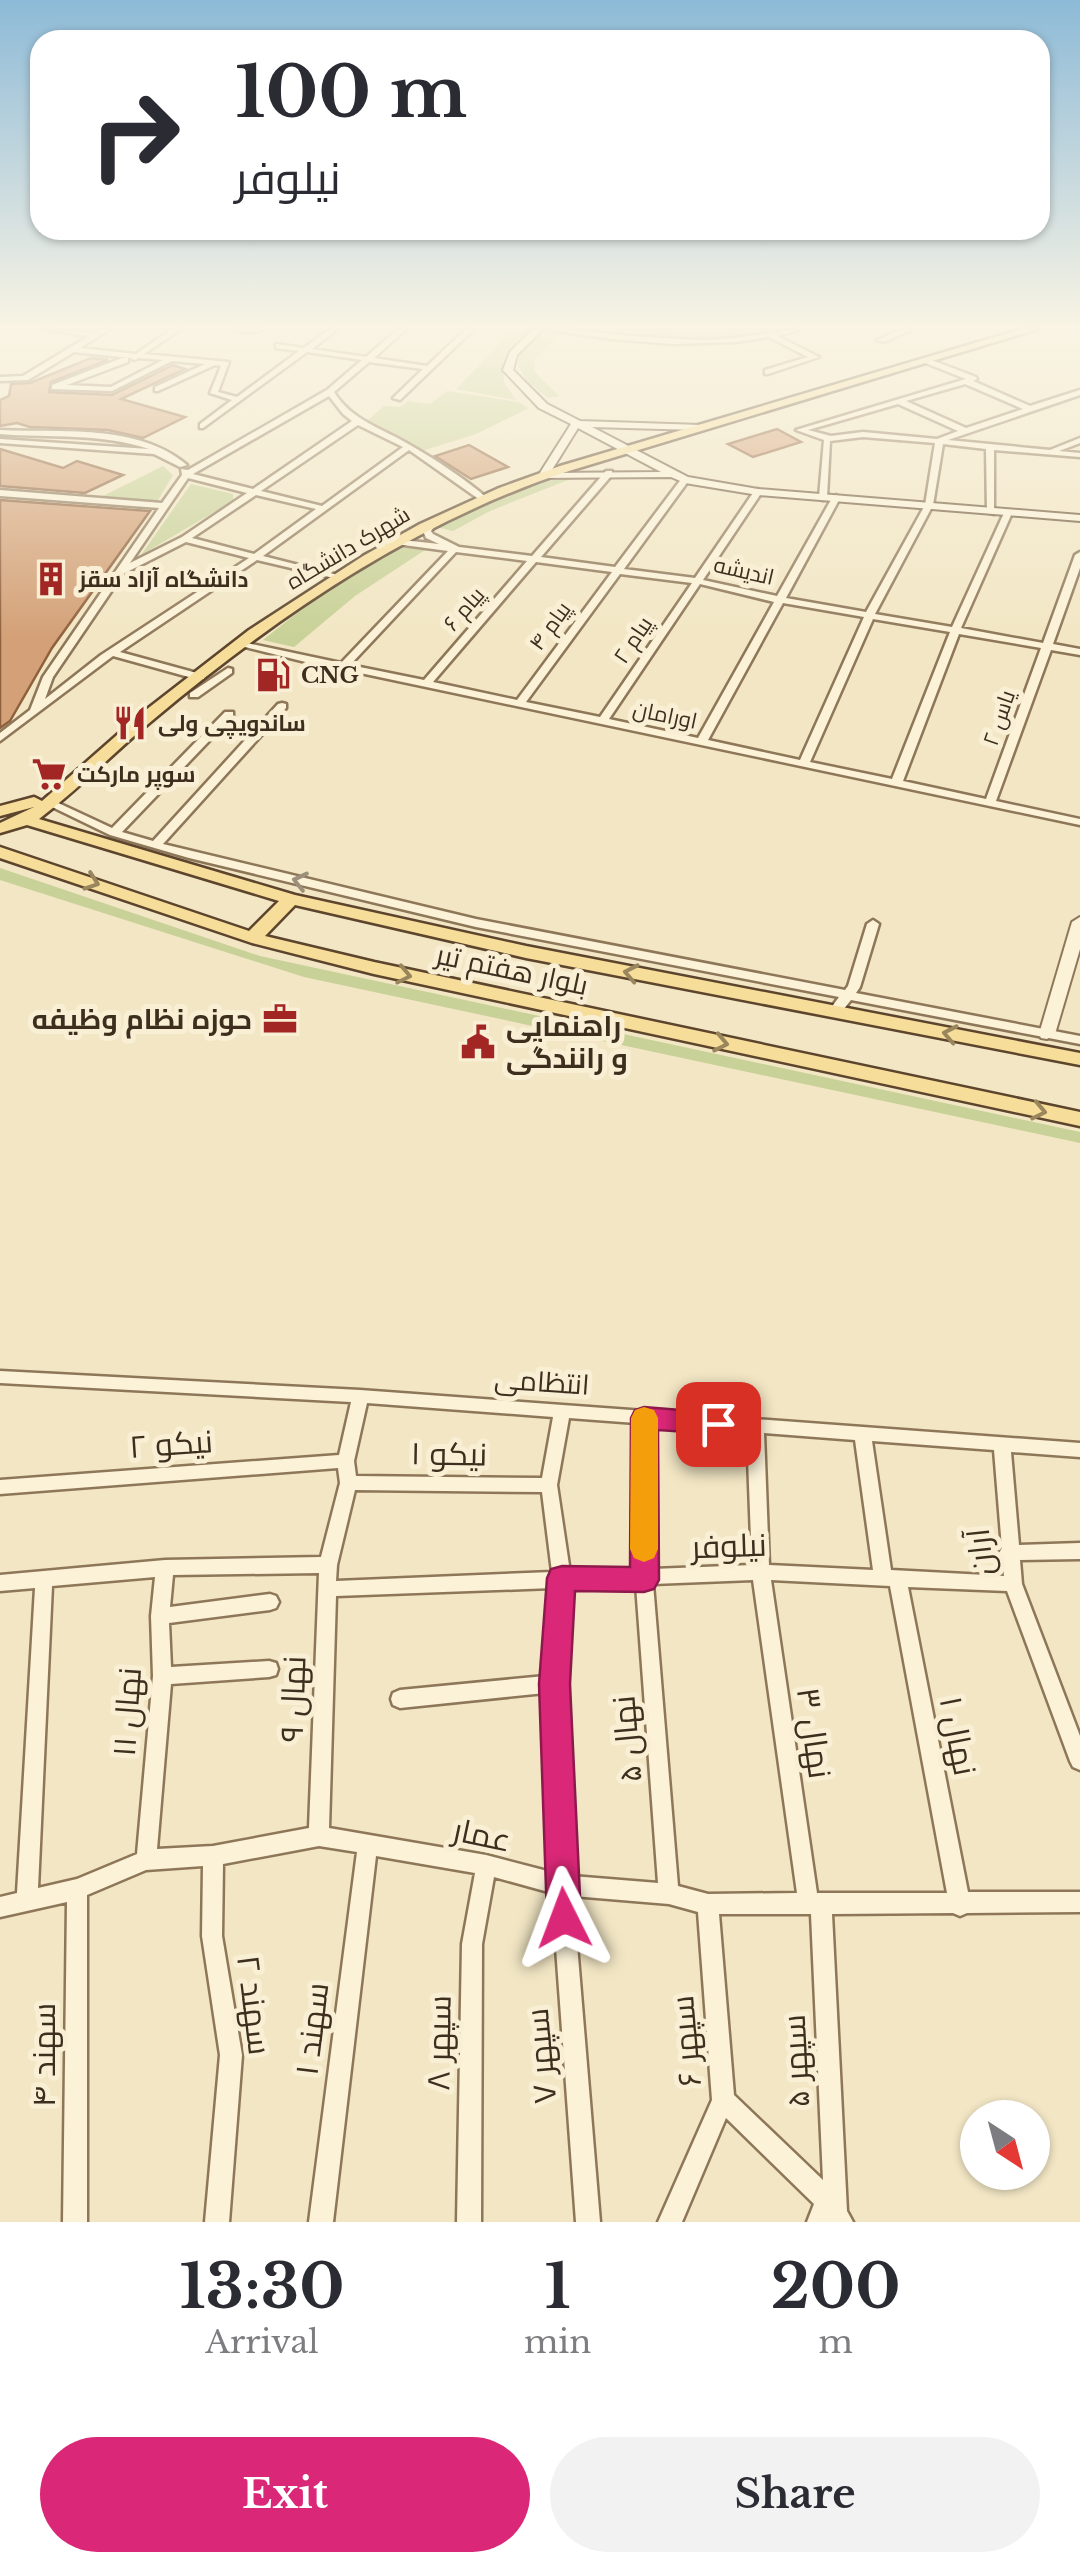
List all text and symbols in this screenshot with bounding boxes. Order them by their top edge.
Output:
text: 100 m [235,49,467,136]
icon: right [70,70,200,200]
text: نیلوفر [235,150,341,206]
street label: شهرک دانشگاه [281,501,415,595]
street label: اندیشه [711,551,777,591]
building icon: دانشگاه آزاد سقز [32,560,70,598]
place label: دانشگاه آزاد سقز [78,566,249,593]
street label: پیام ۶ [438,581,492,638]
street label: پیام ۴ [523,596,578,657]
street label: پیام ۲ [608,611,660,670]
fuel station icon: CNG [254,656,292,694]
place label: CNG [301,662,359,689]
street label: یاس ۲ [977,687,1021,749]
street label: اورامان [630,695,700,735]
restaurant icon: ساندویچی ولی [111,704,149,742]
place label: ساندویچی ولی [158,710,306,739]
supermarket icon: سوپر مارکت [30,755,68,793]
place label: سوپر مارکت [77,761,195,790]
one-way arrow [83,871,100,891]
one-way arrow [292,872,309,893]
street label: بلوار هفتم تیر [431,936,591,1005]
one-way arrow [395,963,412,984]
one-way arrow [623,963,640,984]
office icon: حوزه نظام وظیفه [261,1000,299,1038]
place label: حوزه نظام وظیفه [32,1002,252,1039]
place label: راهنمایی و رانندگی [506,1009,628,1076]
public building icon: راهنمایی و رانندگی [459,1023,497,1061]
one-way arrow [942,1024,958,1045]
one-way arrow [713,1031,730,1052]
one-way arrow [1030,1100,1047,1121]
street label: انتظامی [493,1361,591,1403]
pin [676,1382,761,1467]
icon: arrive [691,1397,746,1452]
street label: نیکو ۲ [128,1421,214,1467]
street label: نیکو ۱ [410,1433,488,1475]
street label: نیلوفر [689,1525,767,1567]
street label: آران [958,1526,1002,1577]
street label: نهال ۹ [272,1655,314,1743]
street label: نهال ۱۱ [104,1666,150,1758]
street label: نهال ۳ [788,1685,840,1781]
street label: نهال ۱ [931,1693,985,1779]
street label: نهال ۵ [603,1694,651,1784]
street label: عمار [447,1809,515,1861]
position arrow [512,1866,616,1970]
street label: سهند ۲ [228,1953,280,2057]
street label: سهند ۱ [286,1980,338,2078]
street label: سپهر ۶ [662,1994,710,2088]
street label: سپهر ۸ [418,1995,460,2091]
street label: سهند ۴ [24,2003,64,2107]
street label: سپهر ۷ [517,2007,565,2105]
street label: سپهر ۵ [774,2013,818,2109]
north arrow [960,2100,1050,2190]
map controls [960,2100,1050,2190]
text: 13:30 [180,2250,344,2324]
text: 1 [545,2250,571,2324]
text: 200 [771,2250,900,2324]
text: Arrival [205,2322,319,2362]
text: min [524,2322,591,2362]
text: m [818,2322,853,2362]
button: Exit [40,2437,530,2552]
button: Share [550,2437,1040,2552]

